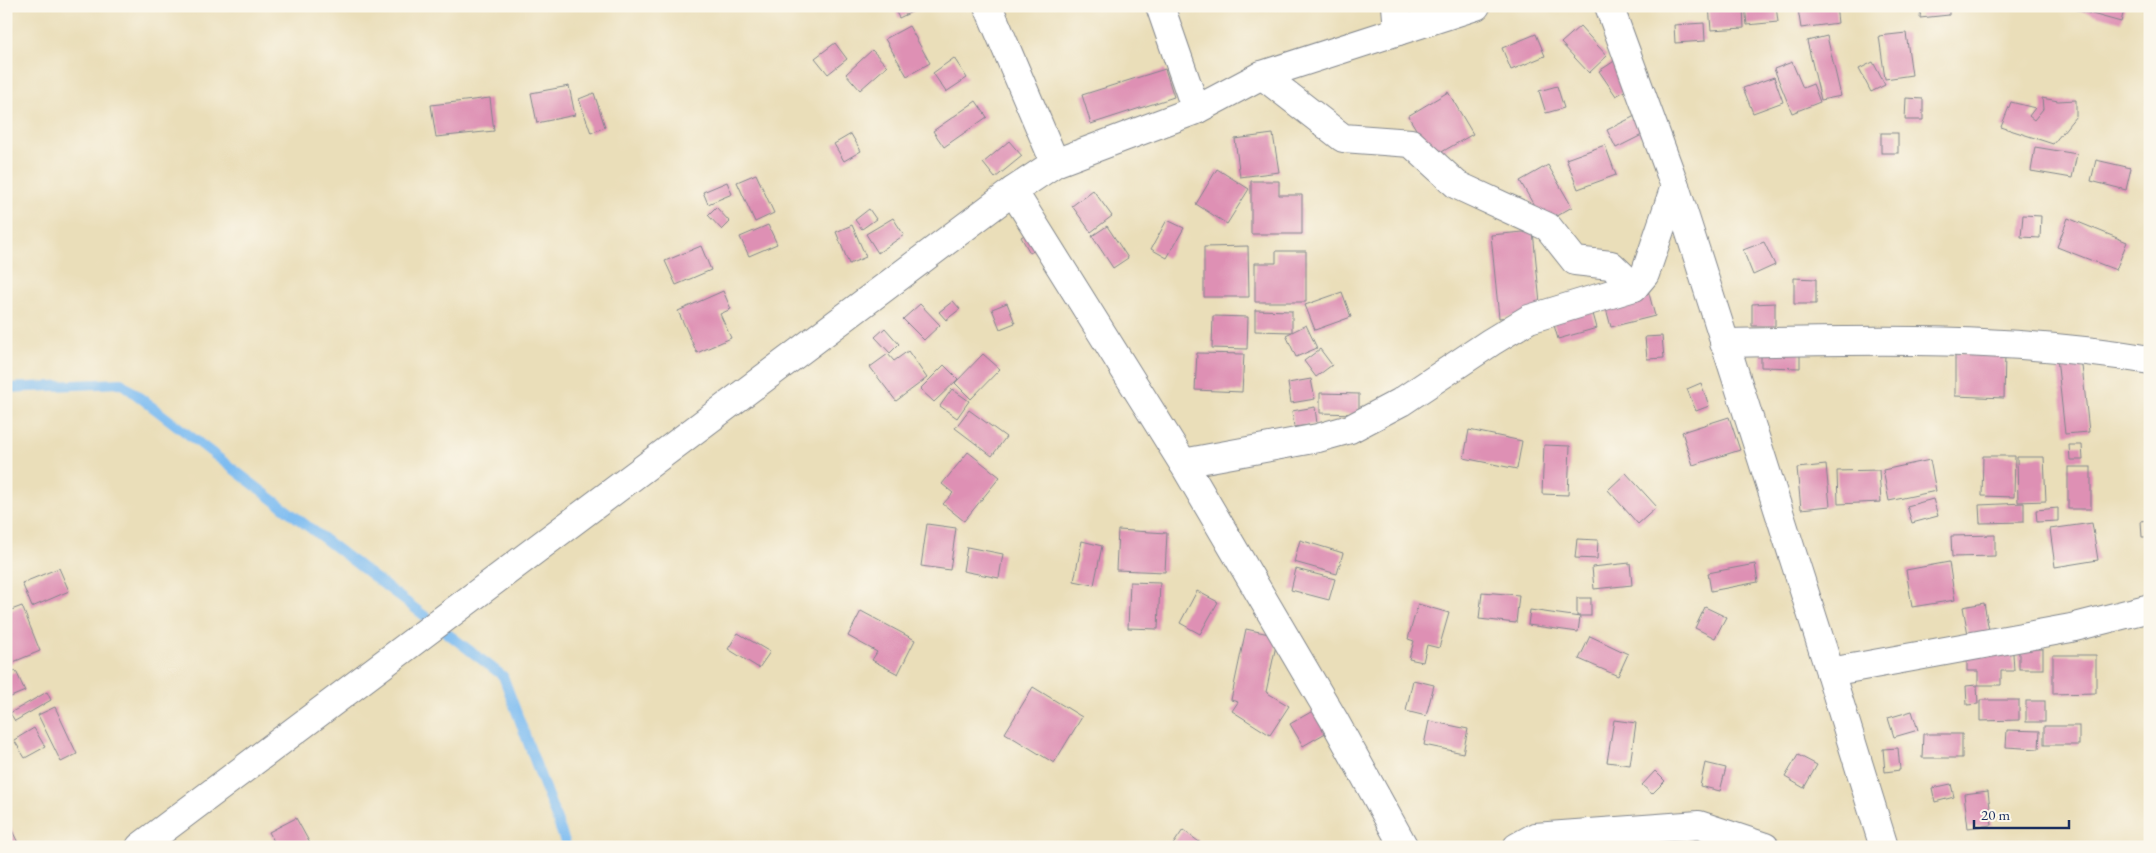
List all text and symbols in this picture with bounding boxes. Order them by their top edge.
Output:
scale bar [1974,798,2068,830]
text: 20 m [1981,805,2010,824]

